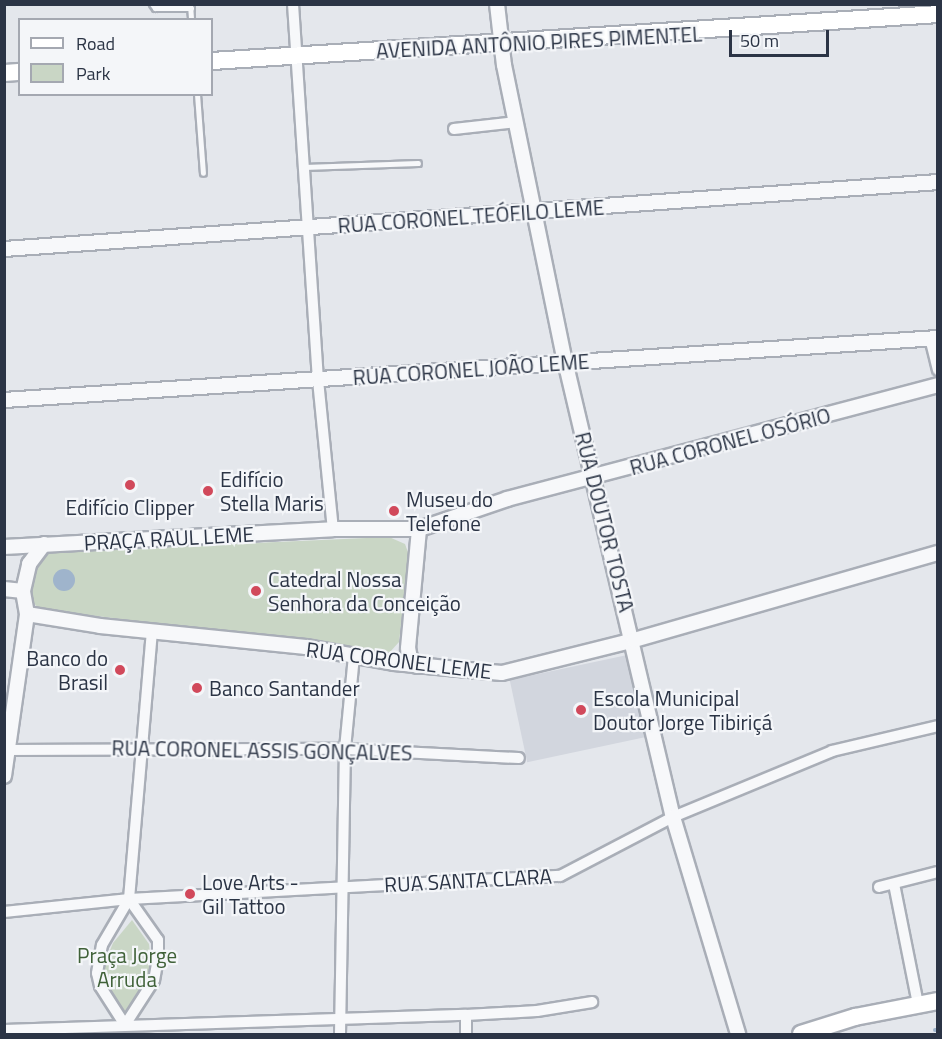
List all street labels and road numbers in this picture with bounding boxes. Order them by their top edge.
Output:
street label: AVENIDA ANTÔNIO PIRES PIMENTEL [375,21,703,63]
street label: RUA CORONEL TEÓFILO LEME [337,194,605,238]
street label: RUA CORONEL JOÃO LEME [352,348,590,390]
street label: RUA CORONEL OSÓRIO [627,402,833,480]
street label: RUA DOUTOR TOSTA [570,429,640,615]
street label: PRAÇA RAUL LEME [83,521,255,555]
street label: RUA CORONEL LEME [305,636,493,684]
street label: RUA CORONEL ASSIS GONÇALVES [111,735,413,765]
street label: RUA SANTA CLARA [384,863,552,897]

